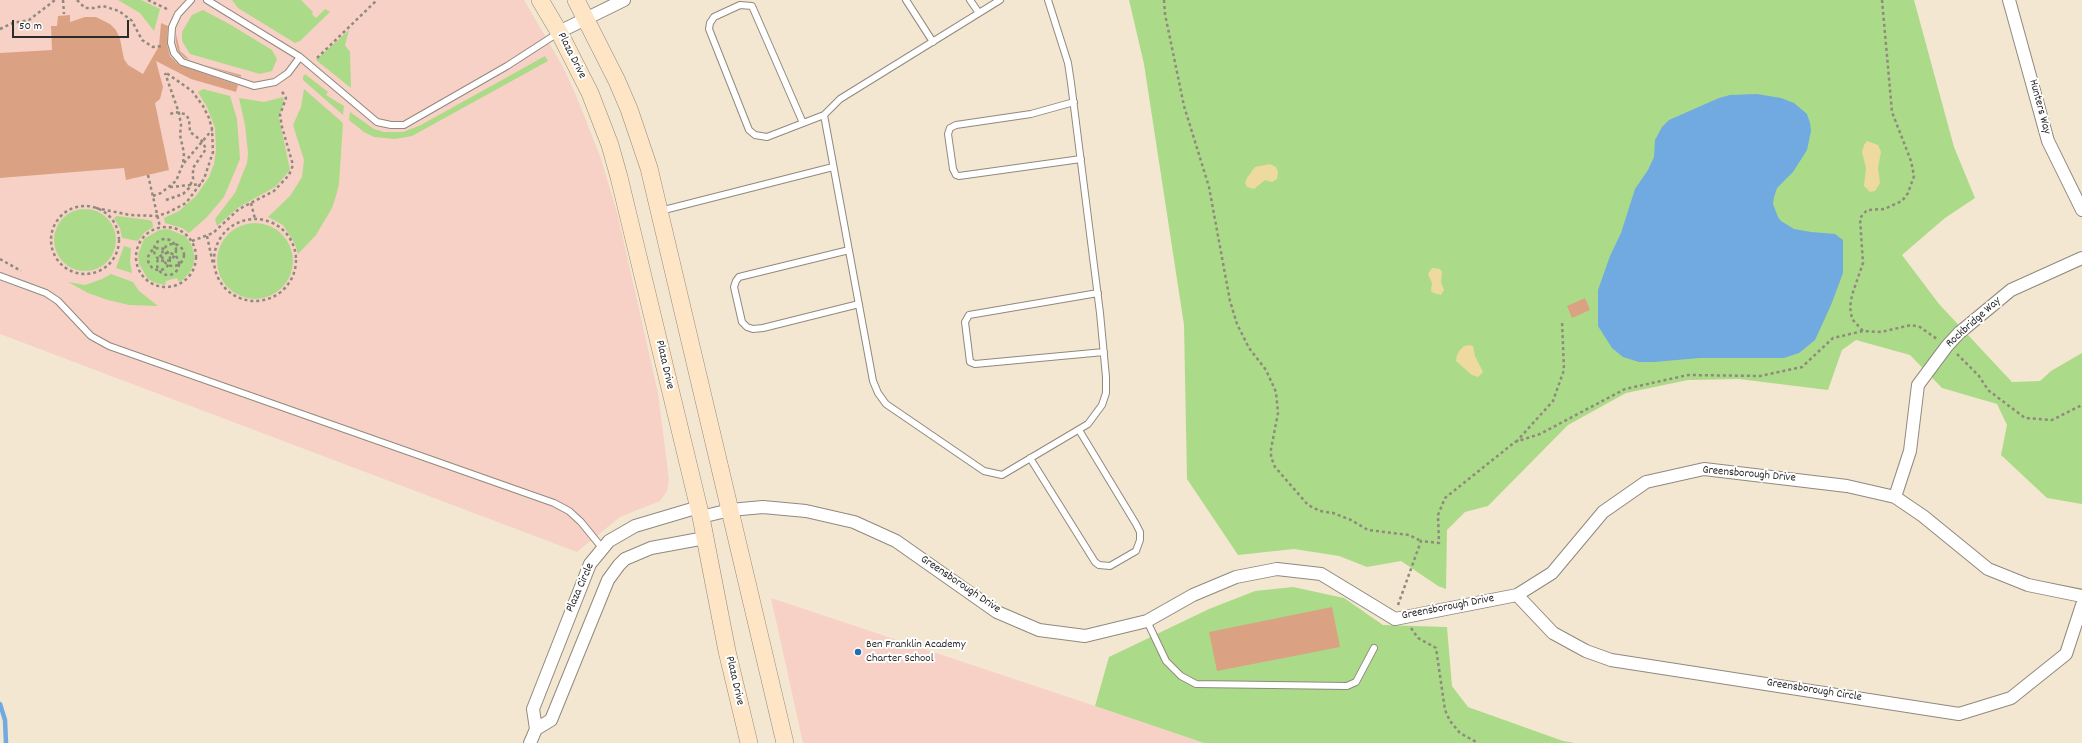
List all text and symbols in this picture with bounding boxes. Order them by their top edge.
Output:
scale bar [14,12,131,38]
text: 50 m [19,18,42,35]
street label: Plaza Drive [553,30,589,82]
street label: Hunters Way [2025,78,2053,136]
street label: Rockbridge Way [1944,295,2004,351]
street label: Plaza Drive [651,339,677,391]
street label: Greensborough Drive [1702,464,1796,486]
street label: Greensborough Drive [917,553,1003,617]
street label: Plaza Circle [564,561,598,615]
street label: Greensborough Drive [1401,592,1495,624]
place label: Ben Franklin Academy Charter School [866,638,966,666]
marker: Ben Franklin Academy Charter School [853,647,863,657]
street label: Plaza Drive [721,655,747,707]
street label: Greensborough Circle [1765,676,1863,706]

